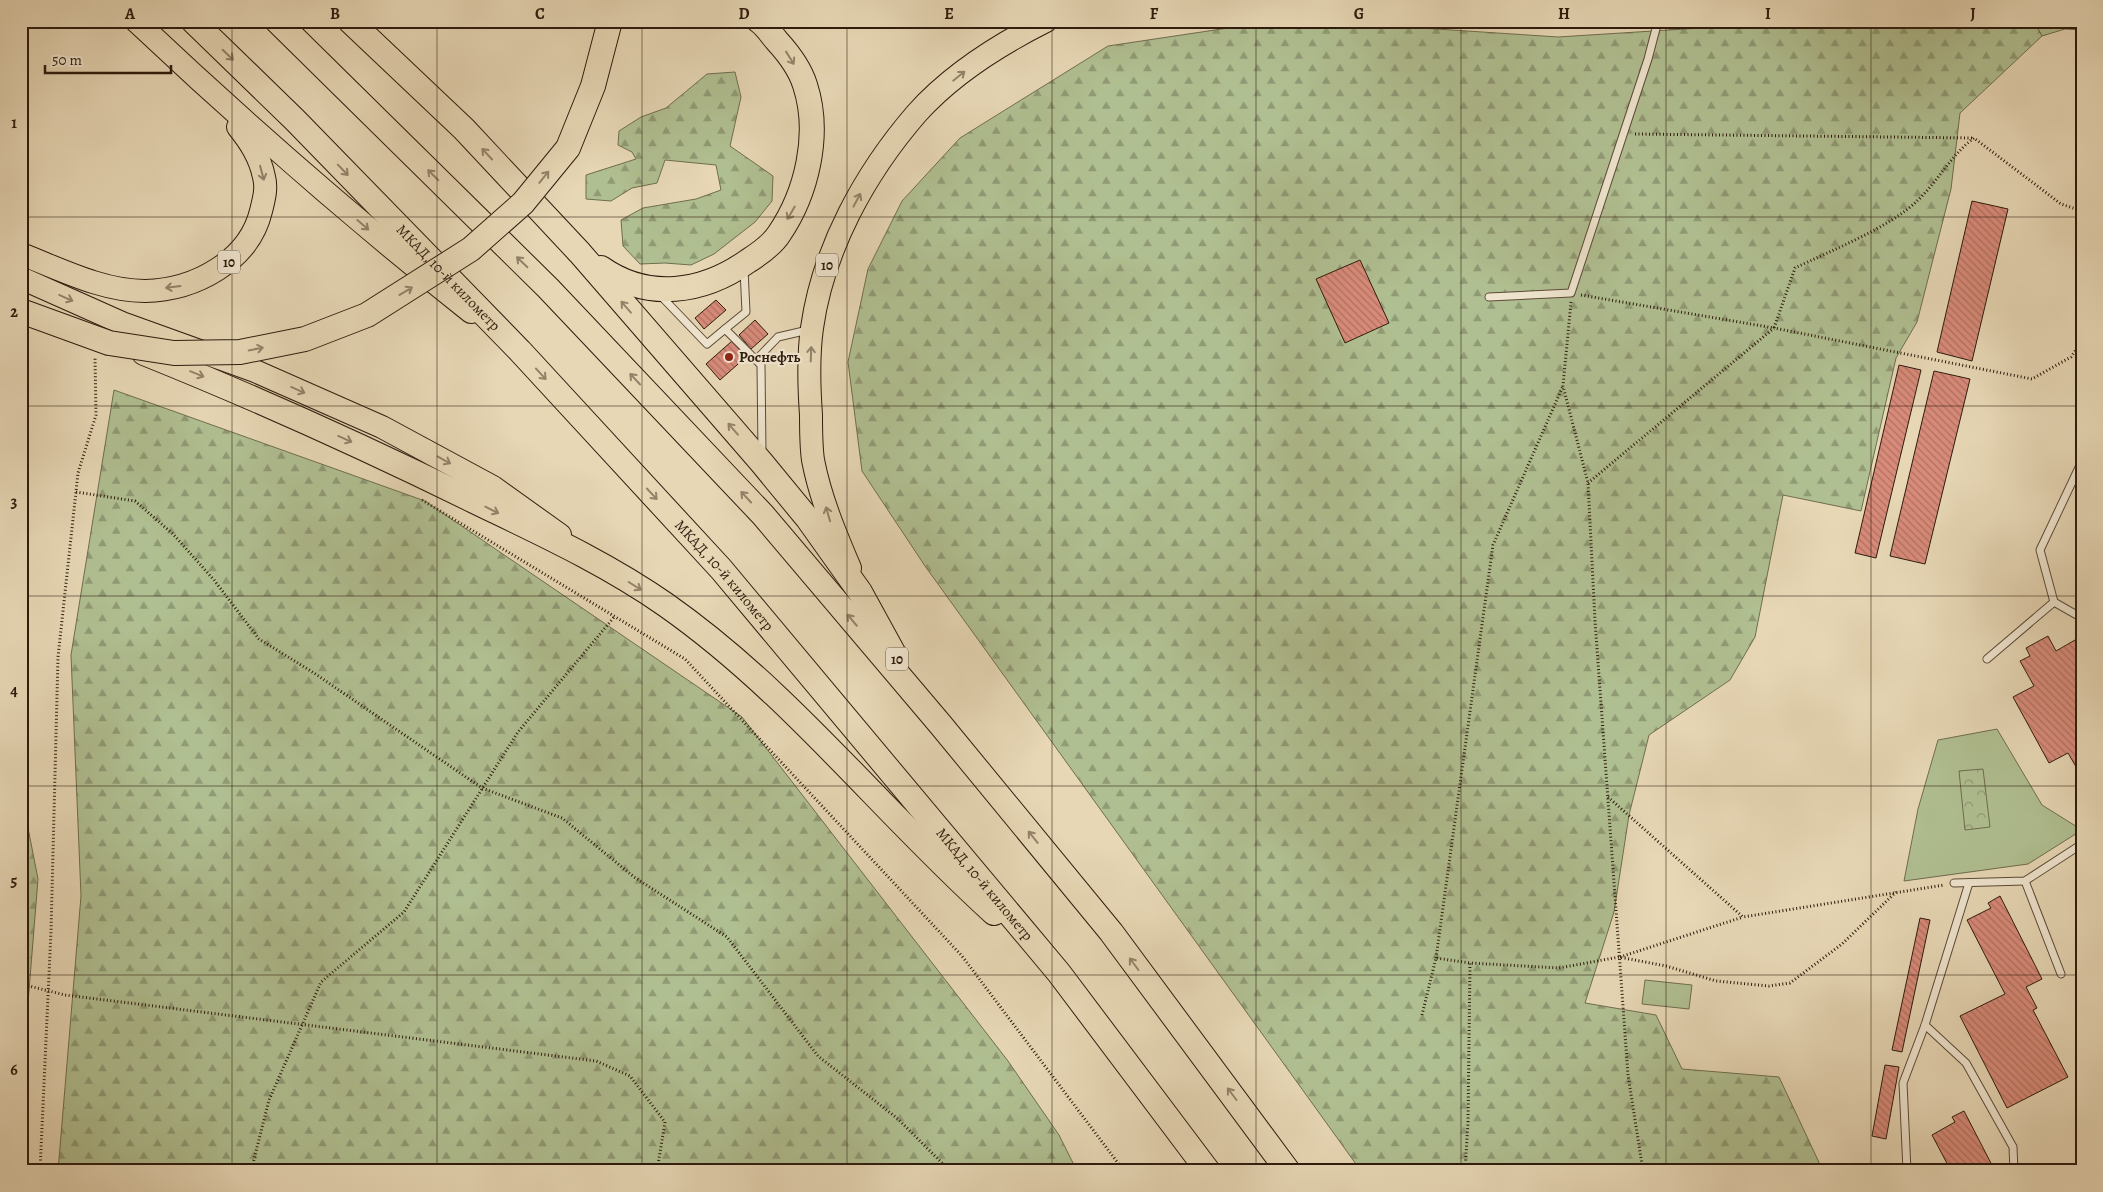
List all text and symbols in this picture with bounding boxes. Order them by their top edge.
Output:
text: A [124,3,136,25]
text: B [330,3,340,25]
text: C [535,3,545,25]
text: D [738,3,750,25]
text: E [944,3,954,25]
text: F [1150,3,1159,25]
text: G [1354,3,1364,25]
text: H [1558,3,1570,25]
text: I [1765,3,1771,25]
text: J [1970,3,1976,25]
scale bar [45,42,171,74]
one-way arrow [222,49,234,61]
text: 50 m [52,50,82,70]
one-way arrow [786,51,796,65]
one-way arrow [953,70,966,81]
text: 1 [11,112,17,134]
one-way arrow [481,147,493,160]
one-way arrow [337,163,349,175]
one-way arrow [258,164,268,180]
one-way arrow [427,169,439,181]
one-way arrow [538,171,549,184]
one-way arrow [853,193,862,208]
one-way arrow [786,206,796,220]
one-way arrow [356,219,369,231]
street label: МКАД, 10-й километр [392,220,505,335]
road number: 10 [218,250,240,274]
road number: 10 [816,254,838,276]
one-way arrow [515,256,528,268]
one-way arrow [165,282,181,292]
one-way arrow [399,286,413,296]
one-way arrow [58,293,73,303]
one-way arrow [621,300,632,313]
text: 2 [10,301,18,323]
one-way arrow [247,343,263,353]
one-way arrow [806,346,815,362]
place label: Роснефть [739,347,801,367]
marker: Роснефть [723,351,735,363]
one-way arrow [536,368,547,381]
one-way arrow [188,370,204,379]
one-way arrow [629,372,641,385]
one-way arrow [290,385,305,395]
one-way arrow [727,423,739,436]
one-way arrow [337,435,352,445]
one-way arrow [437,456,451,466]
one-way arrow [646,487,658,500]
text: 3 [11,491,18,513]
one-way arrow [740,491,752,503]
one-way arrow [484,506,499,515]
one-way arrow [823,507,833,523]
street label: МКАД, 10-й километр [670,515,779,635]
one-way arrow [628,581,642,591]
one-way arrow [847,614,858,627]
road number: 10 [886,648,908,671]
text: 4 [10,680,18,702]
street label: МКАД, 10-й километр [932,823,1038,945]
one-way arrow [1027,831,1038,844]
text: 5 [11,870,18,892]
one-way arrow [1129,958,1140,971]
text: 6 [10,1059,18,1081]
one-way arrow [1227,1087,1237,1101]

